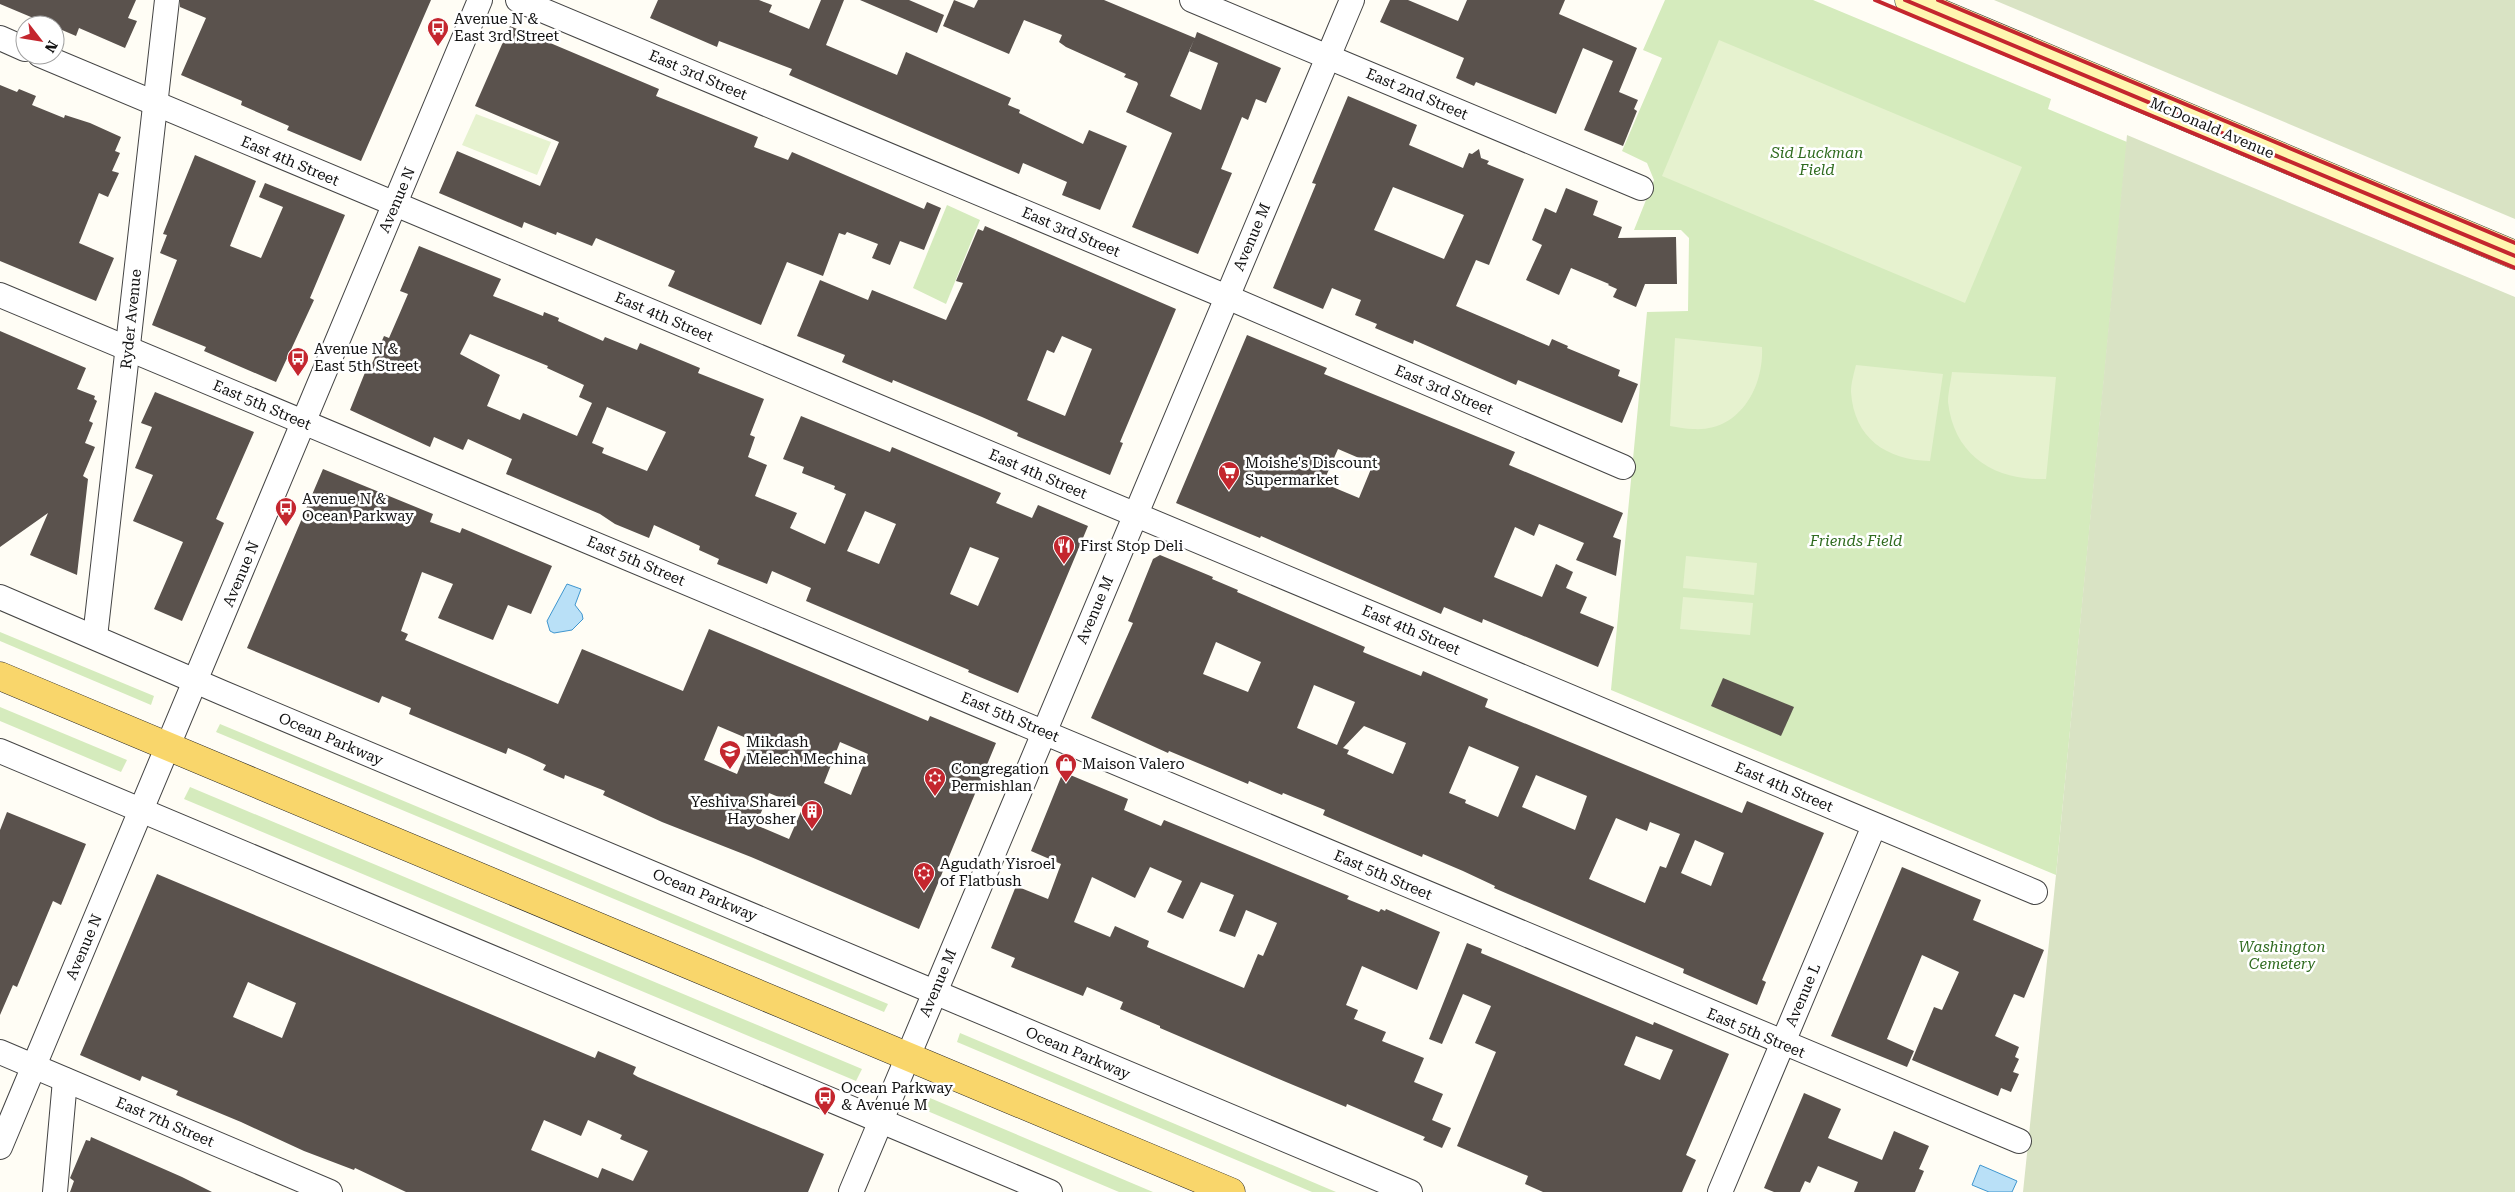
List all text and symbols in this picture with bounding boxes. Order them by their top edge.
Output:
place label: Avenue N & East 3rd Street [454,10,560,45]
north arrow [15,15,65,65]
bus stop icon: Avenue N & East 3rd Street [426,16,450,47]
text: N [41,38,61,56]
street label: East 3rd Street [646,46,750,104]
street label: East 2nd Street [1363,64,1471,124]
street label: McDonald Avenue [2147,94,2277,162]
street label: East 4th Street [238,132,342,190]
park label: Sid Luckman Field [1770,144,1863,179]
street label: Avenue N [375,164,419,236]
street label: Avenue M [1230,200,1274,274]
street label: East 3rd Street [1019,203,1123,261]
street label: Ryder Avenue [117,268,145,370]
street label: East 4th Street [612,288,716,346]
place label: Avenue N & East 5th Street [314,340,419,375]
bus stop icon: Avenue N & East 5th Street [286,346,310,377]
street label: East 3rd Street [1392,361,1496,419]
street label: East 5th Street [210,376,314,434]
street label: East 4th Street [986,445,1090,503]
place label: Moishe's Discount Supermarket [1245,454,1378,489]
supermarket icon: Moishe's Discount Supermarket [1217,460,1241,491]
place label: Avenue N & Ocean Parkway [302,490,414,525]
bus stop icon: Avenue N & Ocean Parkway [274,496,298,527]
street label: East 5th Street [584,532,688,590]
park label: Friends Field [1809,532,1902,550]
restaurant icon: First Stop Deli [1052,534,1076,565]
place label: First Stop Deli [1080,537,1183,555]
street label: Avenue N [219,538,263,610]
street label: Avenue M [1073,573,1117,647]
street label: East 4th Street [1359,601,1463,659]
street label: East 5th Street [958,688,1062,746]
street label: Ocean Parkway [276,709,386,769]
place label: Mikdash Melech Mechina [746,733,866,768]
school or university icon: Mikdash Melech Mechina [718,739,742,770]
shop icon: Maison Valero [1054,752,1078,783]
place label: Maison Valero [1082,755,1185,773]
street label: East 4th Street [1732,758,1836,816]
place label: Congregation Permishlan [951,760,1049,795]
synagogue icon: Congregation Permishlan [923,766,947,797]
place label: Yeshiva Sharei Hayosher [691,793,796,828]
building icon: Yeshiva Sharei Hayosher [800,799,824,830]
street label: East 5th Street [1331,846,1435,904]
place label: Agudath Yisroel of Flatbush [940,855,1056,890]
synagogue icon: Agudath Yisroel of Flatbush [912,861,936,892]
street label: Ocean Parkway [650,865,760,925]
street label: Avenue N [62,911,106,983]
park label: Washington Cemetery [2239,938,2325,973]
street label: Avenue M [916,946,960,1020]
street label: Avenue L [1782,961,1824,1029]
street label: East 5th Street [1704,1004,1808,1062]
street label: Ocean Parkway [1023,1023,1133,1083]
place label: Ocean Parkway & Avenue M [841,1079,953,1114]
bus stop icon: Ocean Parkway & Avenue M [813,1085,837,1116]
street label: East 7th Street [113,1093,217,1151]

